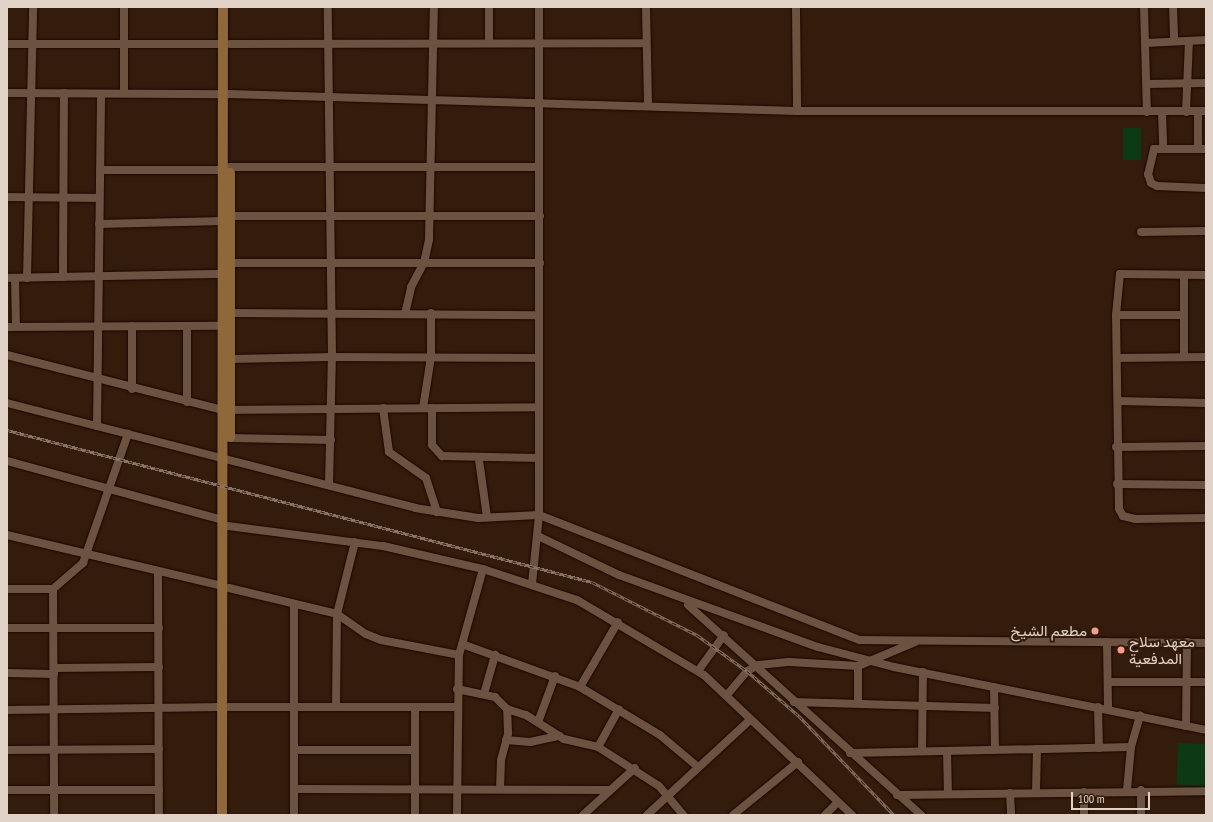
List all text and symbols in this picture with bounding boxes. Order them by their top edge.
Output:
place label: مطعم الشيخ [1011,622,1087,640]
marker: مطعم الشيخ [1090,626,1100,636]
place label: معهد سلاح المدفعية [1129,632,1195,667]
marker: معهد سلاح المدفعية [1116,645,1126,655]
scale bar [1073,784,1152,810]
text: 100 m [1078,791,1105,806]

